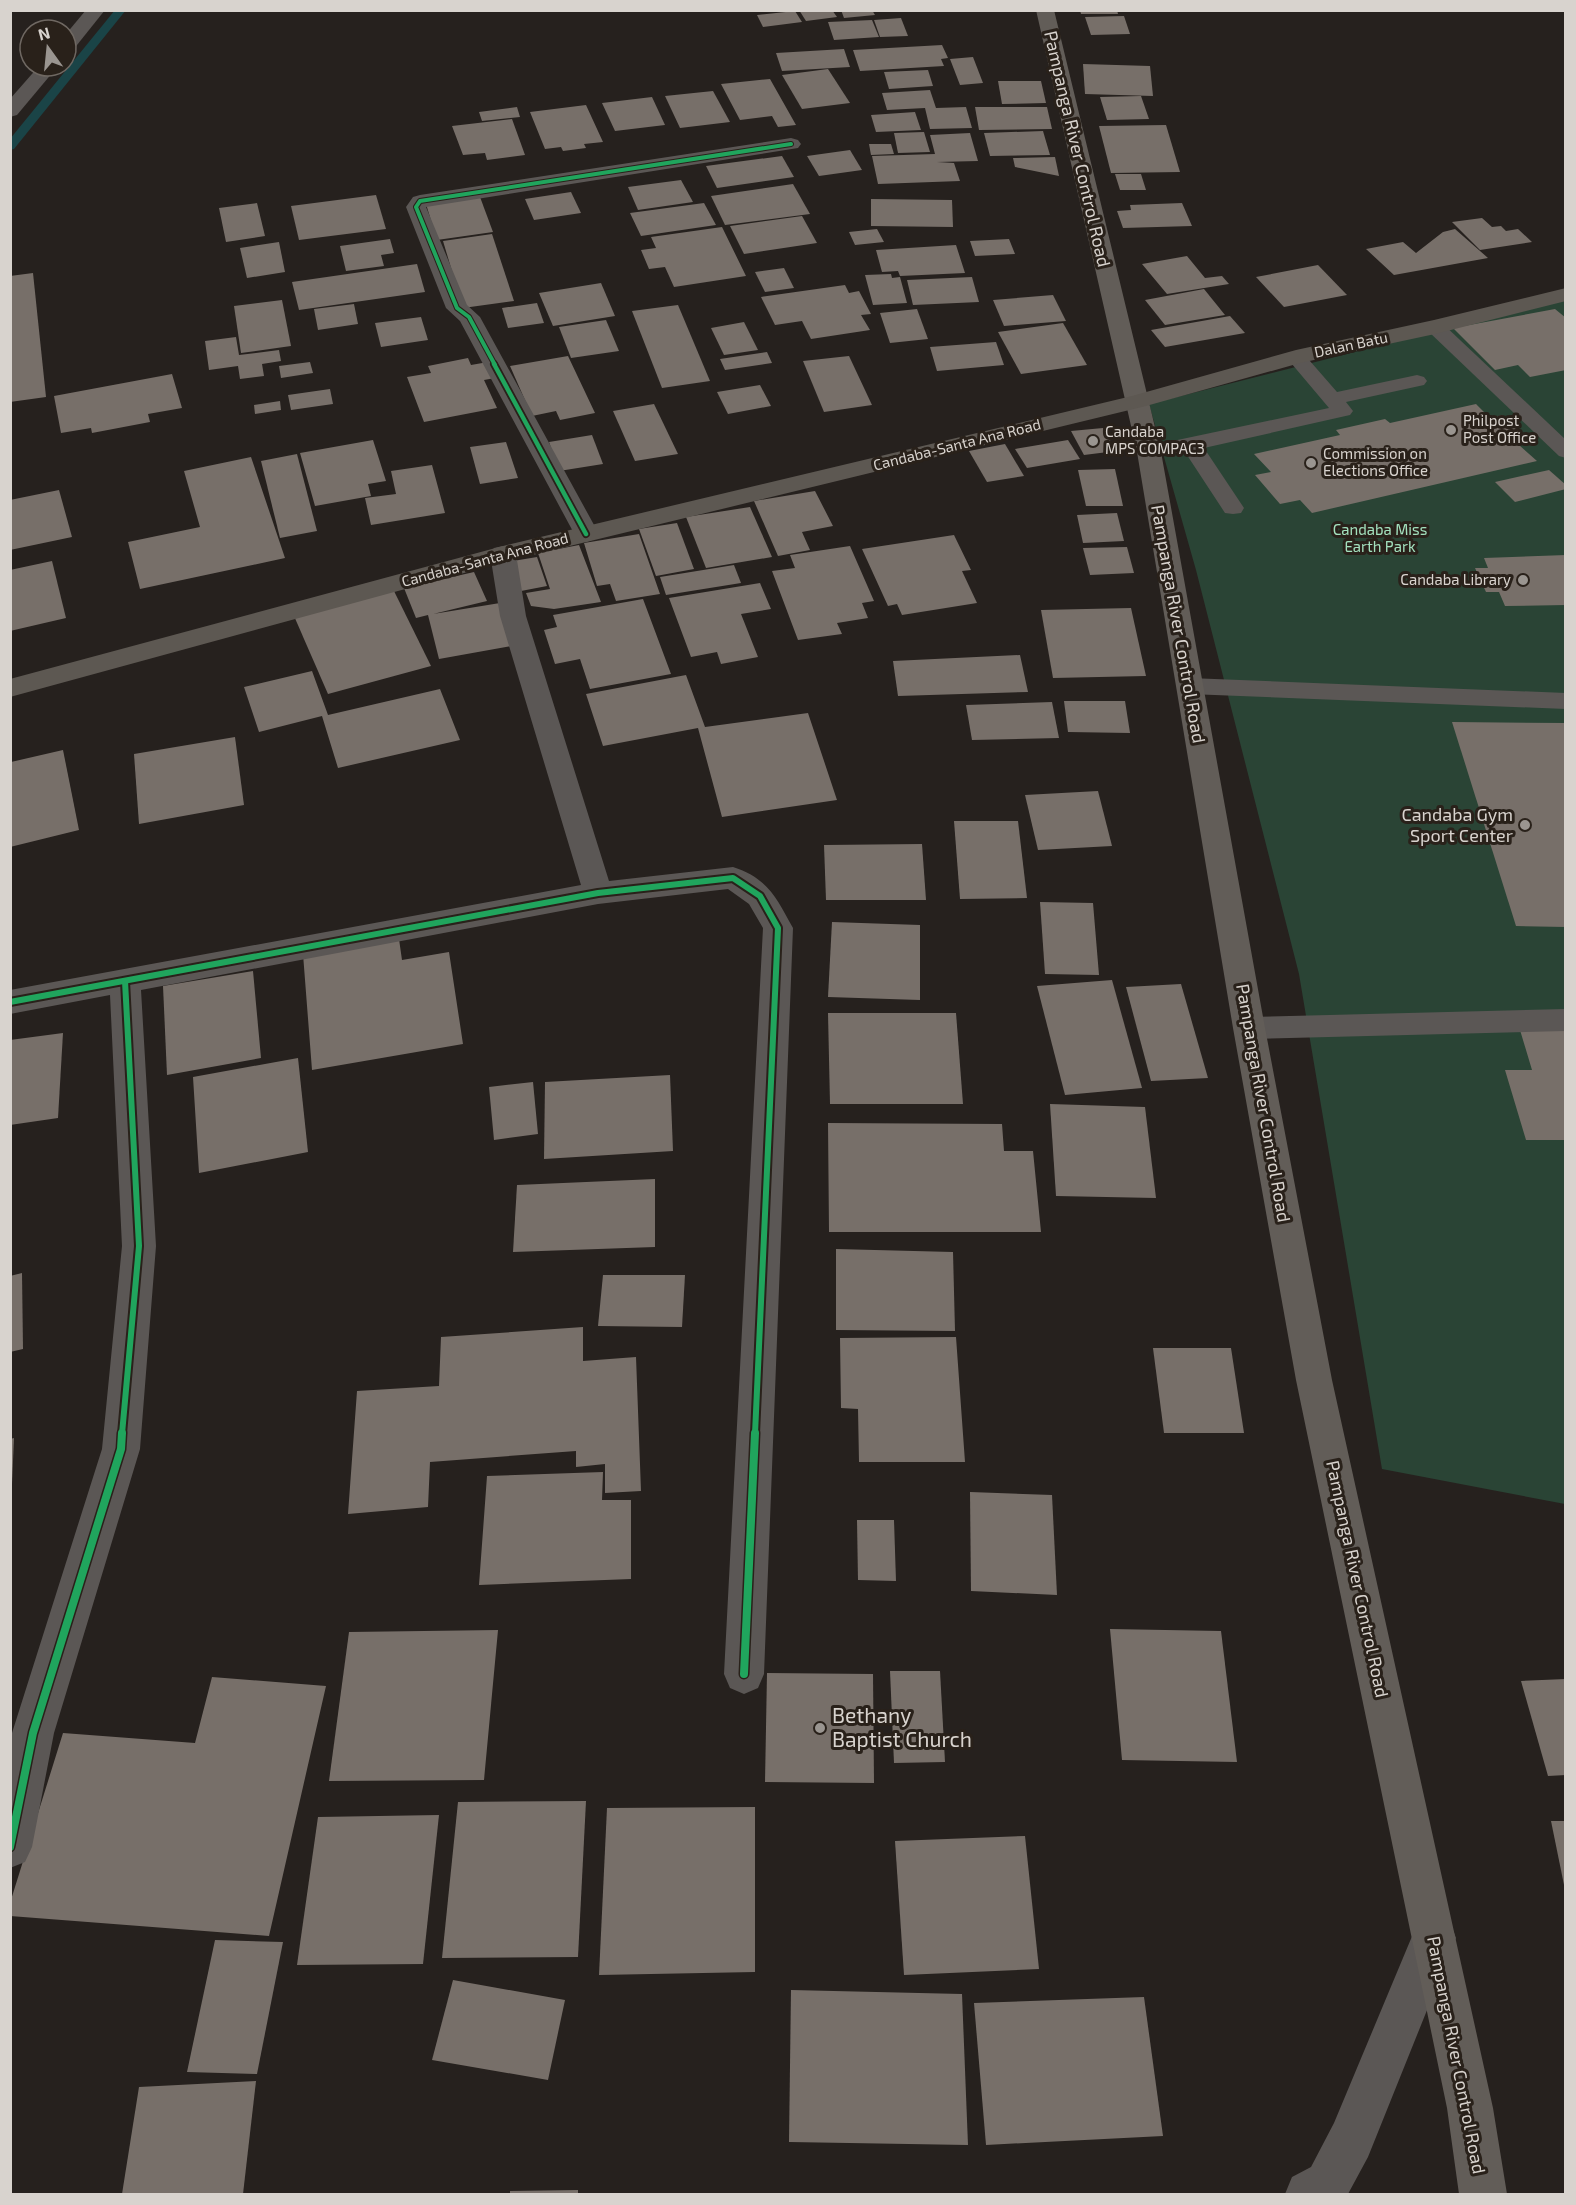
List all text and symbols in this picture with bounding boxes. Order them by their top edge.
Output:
north arrow [18,18,78,78]
text: N [36,22,52,44]
street label: Pampanga River Control Road [1040,29,1116,269]
street label: Dalan Batu [1312,327,1389,361]
place label: Philpost Post Office [1463,411,1536,446]
street label: Candaba-Santa Ana Road [871,414,1042,474]
place label: Candaba MPS COMPAC3 [1105,422,1205,457]
marker: Philpost Post Office [1444,423,1458,437]
marker: Candaba MPS COMPAC3 [1086,434,1100,448]
place label: Commission on Elections Office [1323,444,1428,479]
marker: Commission on Elections Office [1304,456,1318,470]
street label: Pampanga River Control Road [1147,503,1211,745]
park label: Candaba Miss Earth Park [1333,520,1427,555]
street label: Candaba-Santa Ana Road [399,528,570,590]
place label: Candaba Library [1400,570,1511,588]
marker: Candaba Library [1516,573,1530,587]
place label: Candaba Gym Sport Center [1401,803,1513,846]
marker: Candaba Gym Sport Center [1518,818,1532,832]
street label: Pampanga River Control Road [1232,982,1296,1224]
street label: Pampanga River Control Road [1322,1458,1394,1699]
place label: Bethany Baptist Church [832,1702,972,1751]
marker: Bethany Baptist Church [813,1721,827,1735]
street label: Pampanga River Control Road [1423,1934,1491,2176]

